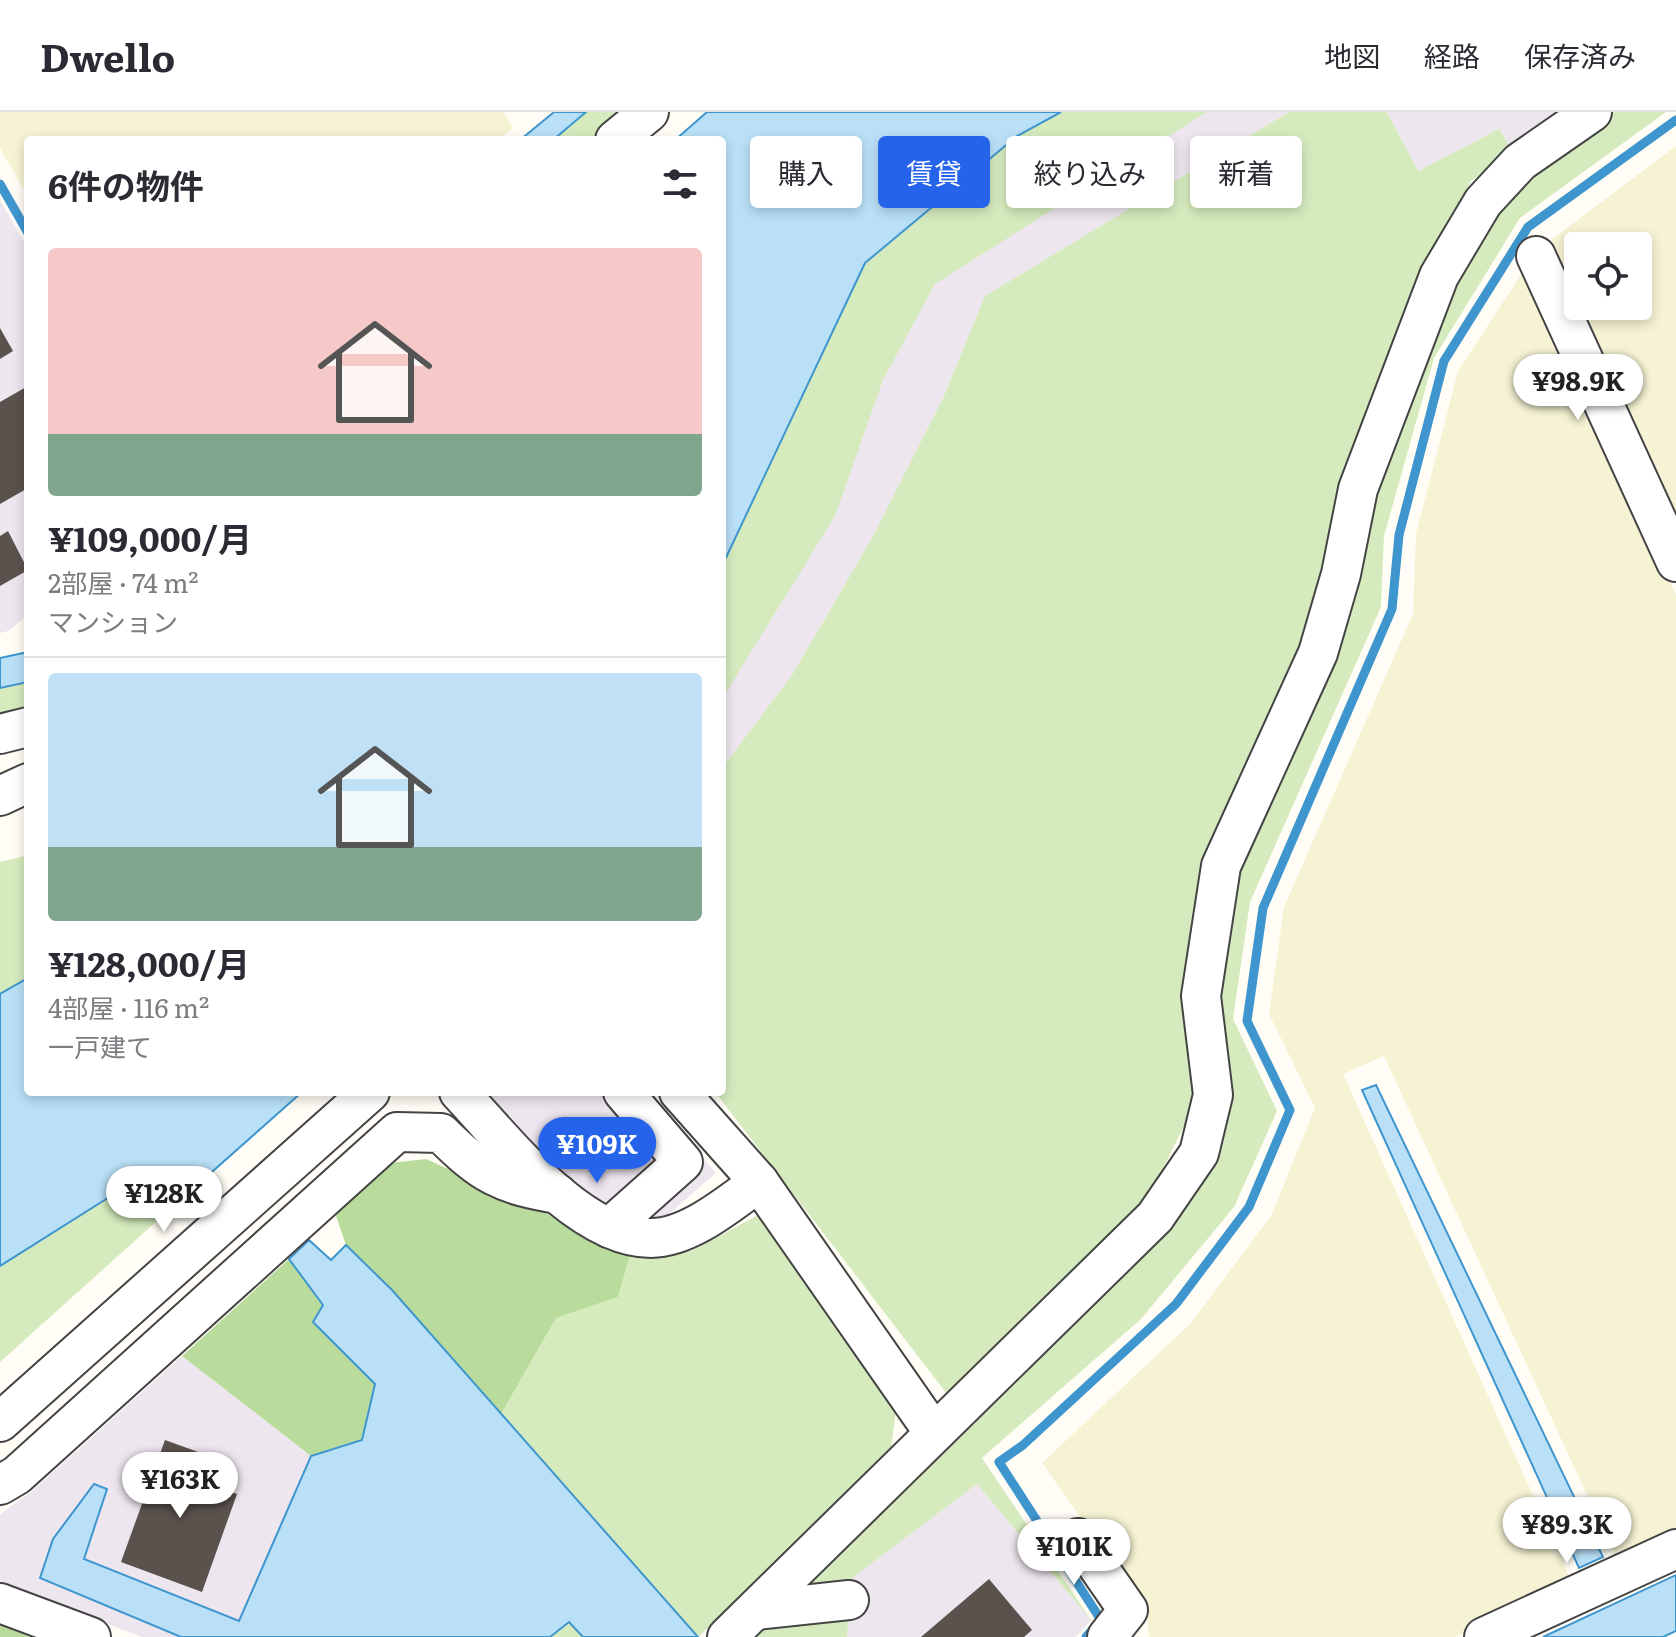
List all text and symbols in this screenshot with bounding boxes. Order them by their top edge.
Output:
text: Dwello [40,27,175,84]
text: 地図 [1324,34,1380,76]
text: 経路 [1424,34,1480,76]
text: 保存済み [1524,34,1636,76]
chip: 購入 [750,136,862,208]
chip: 賃貸 [878,136,990,208]
chip: 絞り込み [1006,136,1174,208]
chip: 新着 [1190,136,1302,208]
text: 6件の物件 [48,159,204,209]
icon: filters [658,162,702,206]
map controls [1564,232,1652,320]
button: locate [1564,232,1652,320]
icon: home [303,300,447,444]
pin: ¥98.9K [1513,354,1643,422]
text: ¥98.9K [1531,360,1625,399]
text: ¥109,000/月 [48,512,252,562]
text: 2部屋 · 74 m² [48,562,199,601]
text: マンション [48,601,178,640]
icon: home [303,725,447,869]
text: ¥128,000/月 [48,937,250,987]
text: 4部屋 · 116 m² [48,987,209,1026]
text: 一戸建て [48,1026,152,1065]
pin: ¥109K [541,1117,653,1185]
text: ¥109K [556,1123,638,1162]
pin: ¥128K [108,1166,220,1234]
text: ¥128K [124,1172,204,1211]
pin: ¥163K [124,1452,236,1520]
text: ¥163K [140,1458,220,1497]
pin: ¥89.3K [1502,1497,1632,1565]
text: ¥89.3K [1521,1503,1613,1542]
pin: ¥101K [1018,1519,1130,1587]
text: ¥101K [1035,1525,1113,1564]

